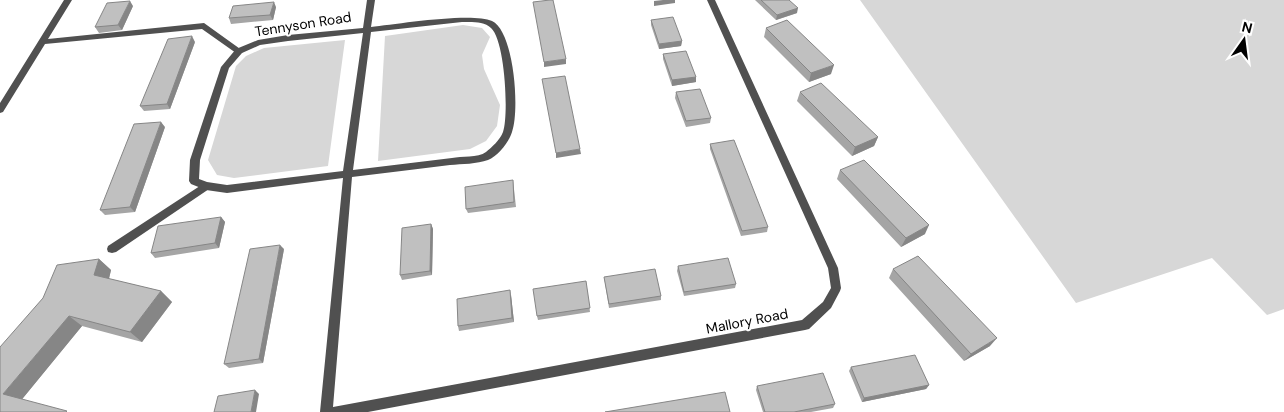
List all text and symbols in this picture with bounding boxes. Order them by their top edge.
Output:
street label: Tennyson Road [253,7,353,41]
north arrow [1219,15,1269,65]
text: N [1240,17,1254,37]
street label: Mallory Road [704,304,790,338]

